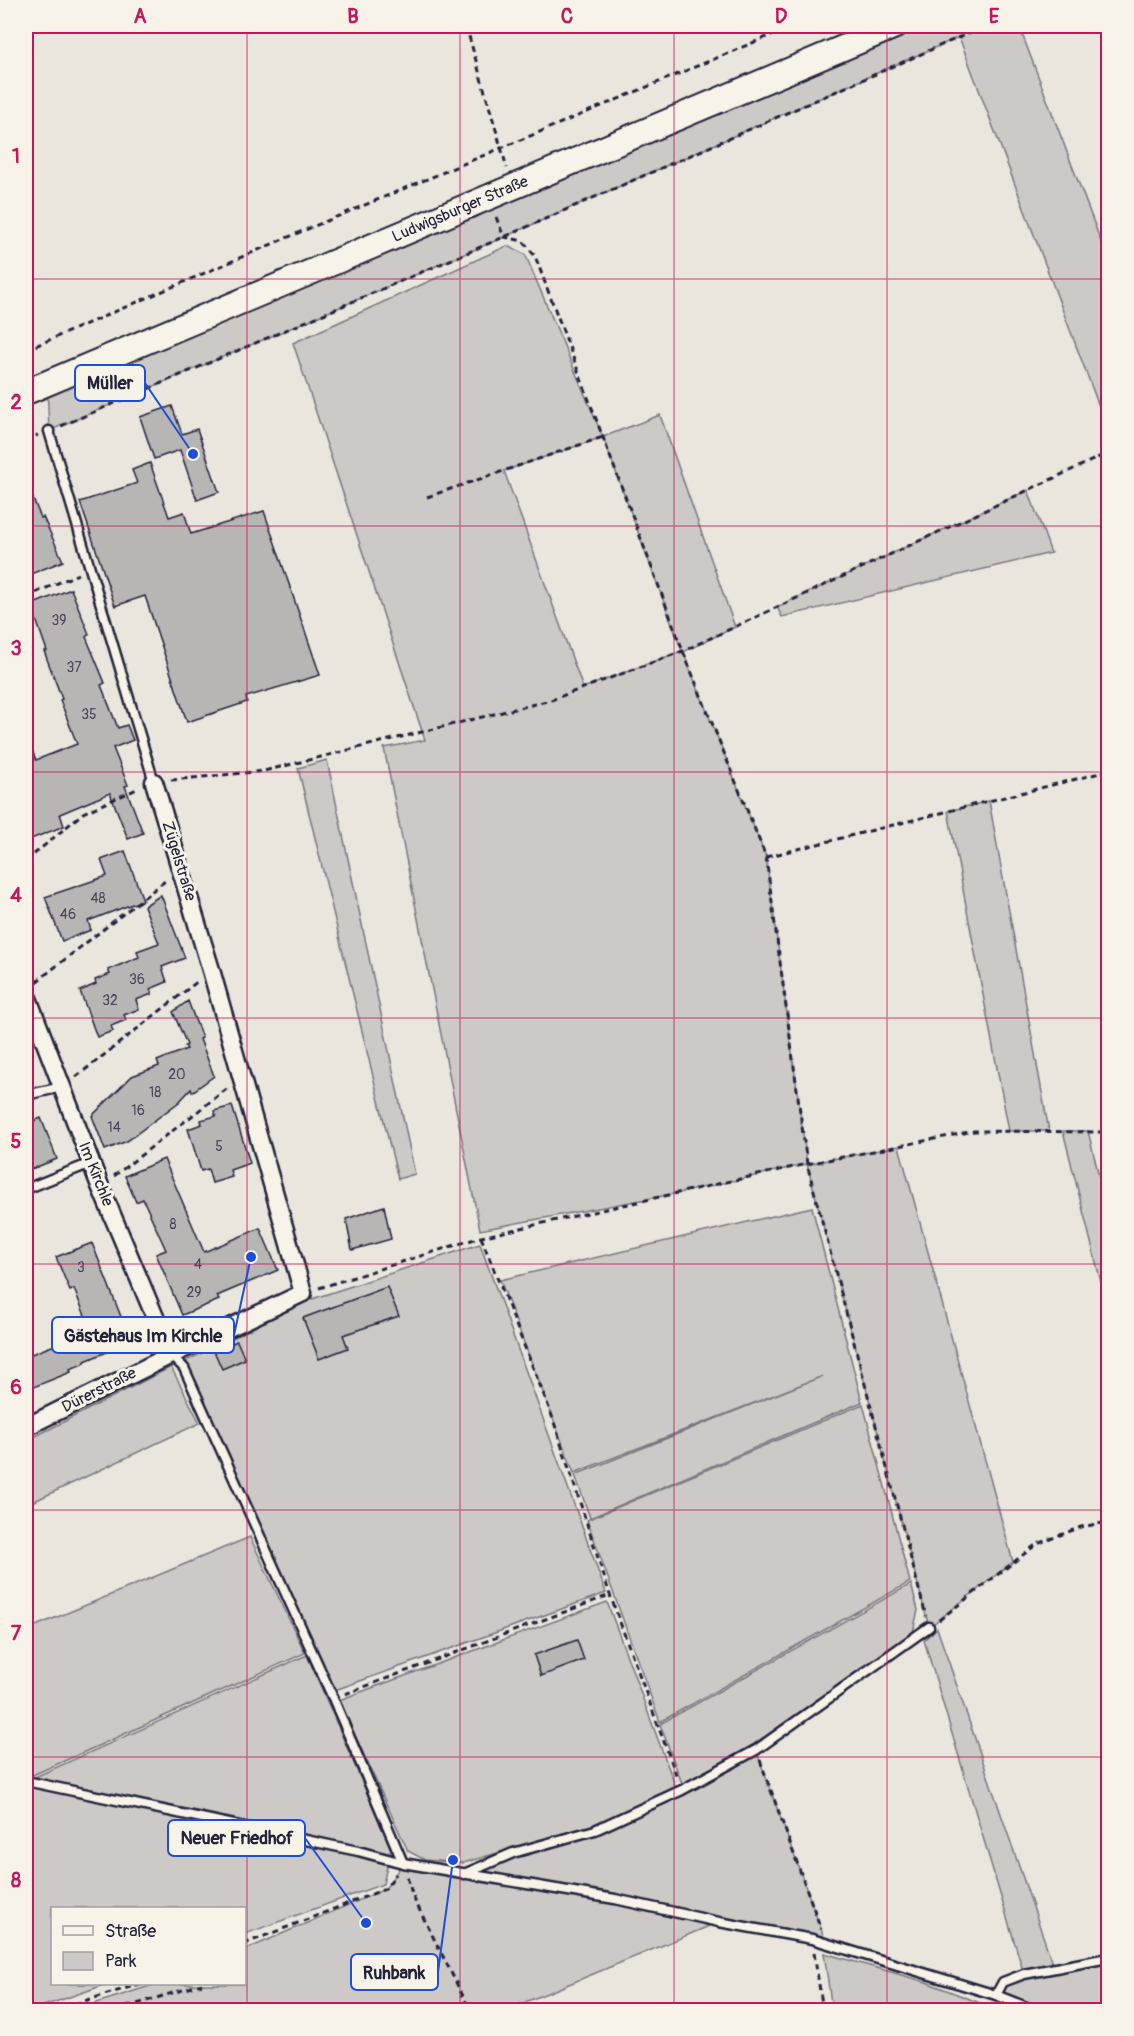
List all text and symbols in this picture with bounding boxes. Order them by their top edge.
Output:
text: A [134,4,147,29]
text: B [347,4,359,29]
text: C [561,4,573,29]
text: D [775,4,788,29]
text: E [989,4,1000,29]
text: 1 [12,144,20,169]
street label: Ludwigsburger Straße [389,171,531,247]
callout: Müller [75,365,145,401]
text: Müller [87,372,134,395]
text: 2 [10,390,22,415]
house number: 39 [51,612,67,629]
text: 3 [10,636,22,661]
house number: 37 [66,659,82,676]
house number: 35 [81,706,97,723]
street label: Zügelstraße [157,819,201,903]
text: 4 [10,883,22,908]
house number: 48 [90,890,106,907]
house number: 46 [60,906,76,923]
house number: 36 [129,971,145,988]
house number: 32 [102,992,118,1009]
house number: 20 [168,1066,186,1083]
house number: 18 [149,1084,161,1101]
house number: 16 [131,1102,145,1119]
house number: 14 [107,1119,121,1136]
text: 5 [11,1129,22,1154]
house number: 5 [215,1138,223,1155]
street label: Im Kirchle [74,1139,118,1209]
house number: 8 [169,1216,177,1233]
house number: 4 [194,1256,202,1273]
house number: 3 [77,1259,85,1276]
house number: 29 [186,1284,202,1301]
callout: Gästehaus Im Kirchle [52,1317,234,1353]
text: Gästehaus Im Kirchle [64,1325,223,1348]
street label: Dürerstraße [59,1363,140,1417]
text: 6 [10,1375,22,1400]
text: 7 [11,1621,22,1646]
callout: Neuer Friedhof [168,1820,305,1856]
text: Neuer Friedhof [181,1827,294,1850]
text: 8 [11,1868,21,1893]
legend [51,1907,246,1985]
text: Straße [105,1920,156,1943]
text: Park [105,1950,137,1973]
callout: Ruhbank [351,1954,438,1990]
text: Ruhbank [363,1962,426,1985]

